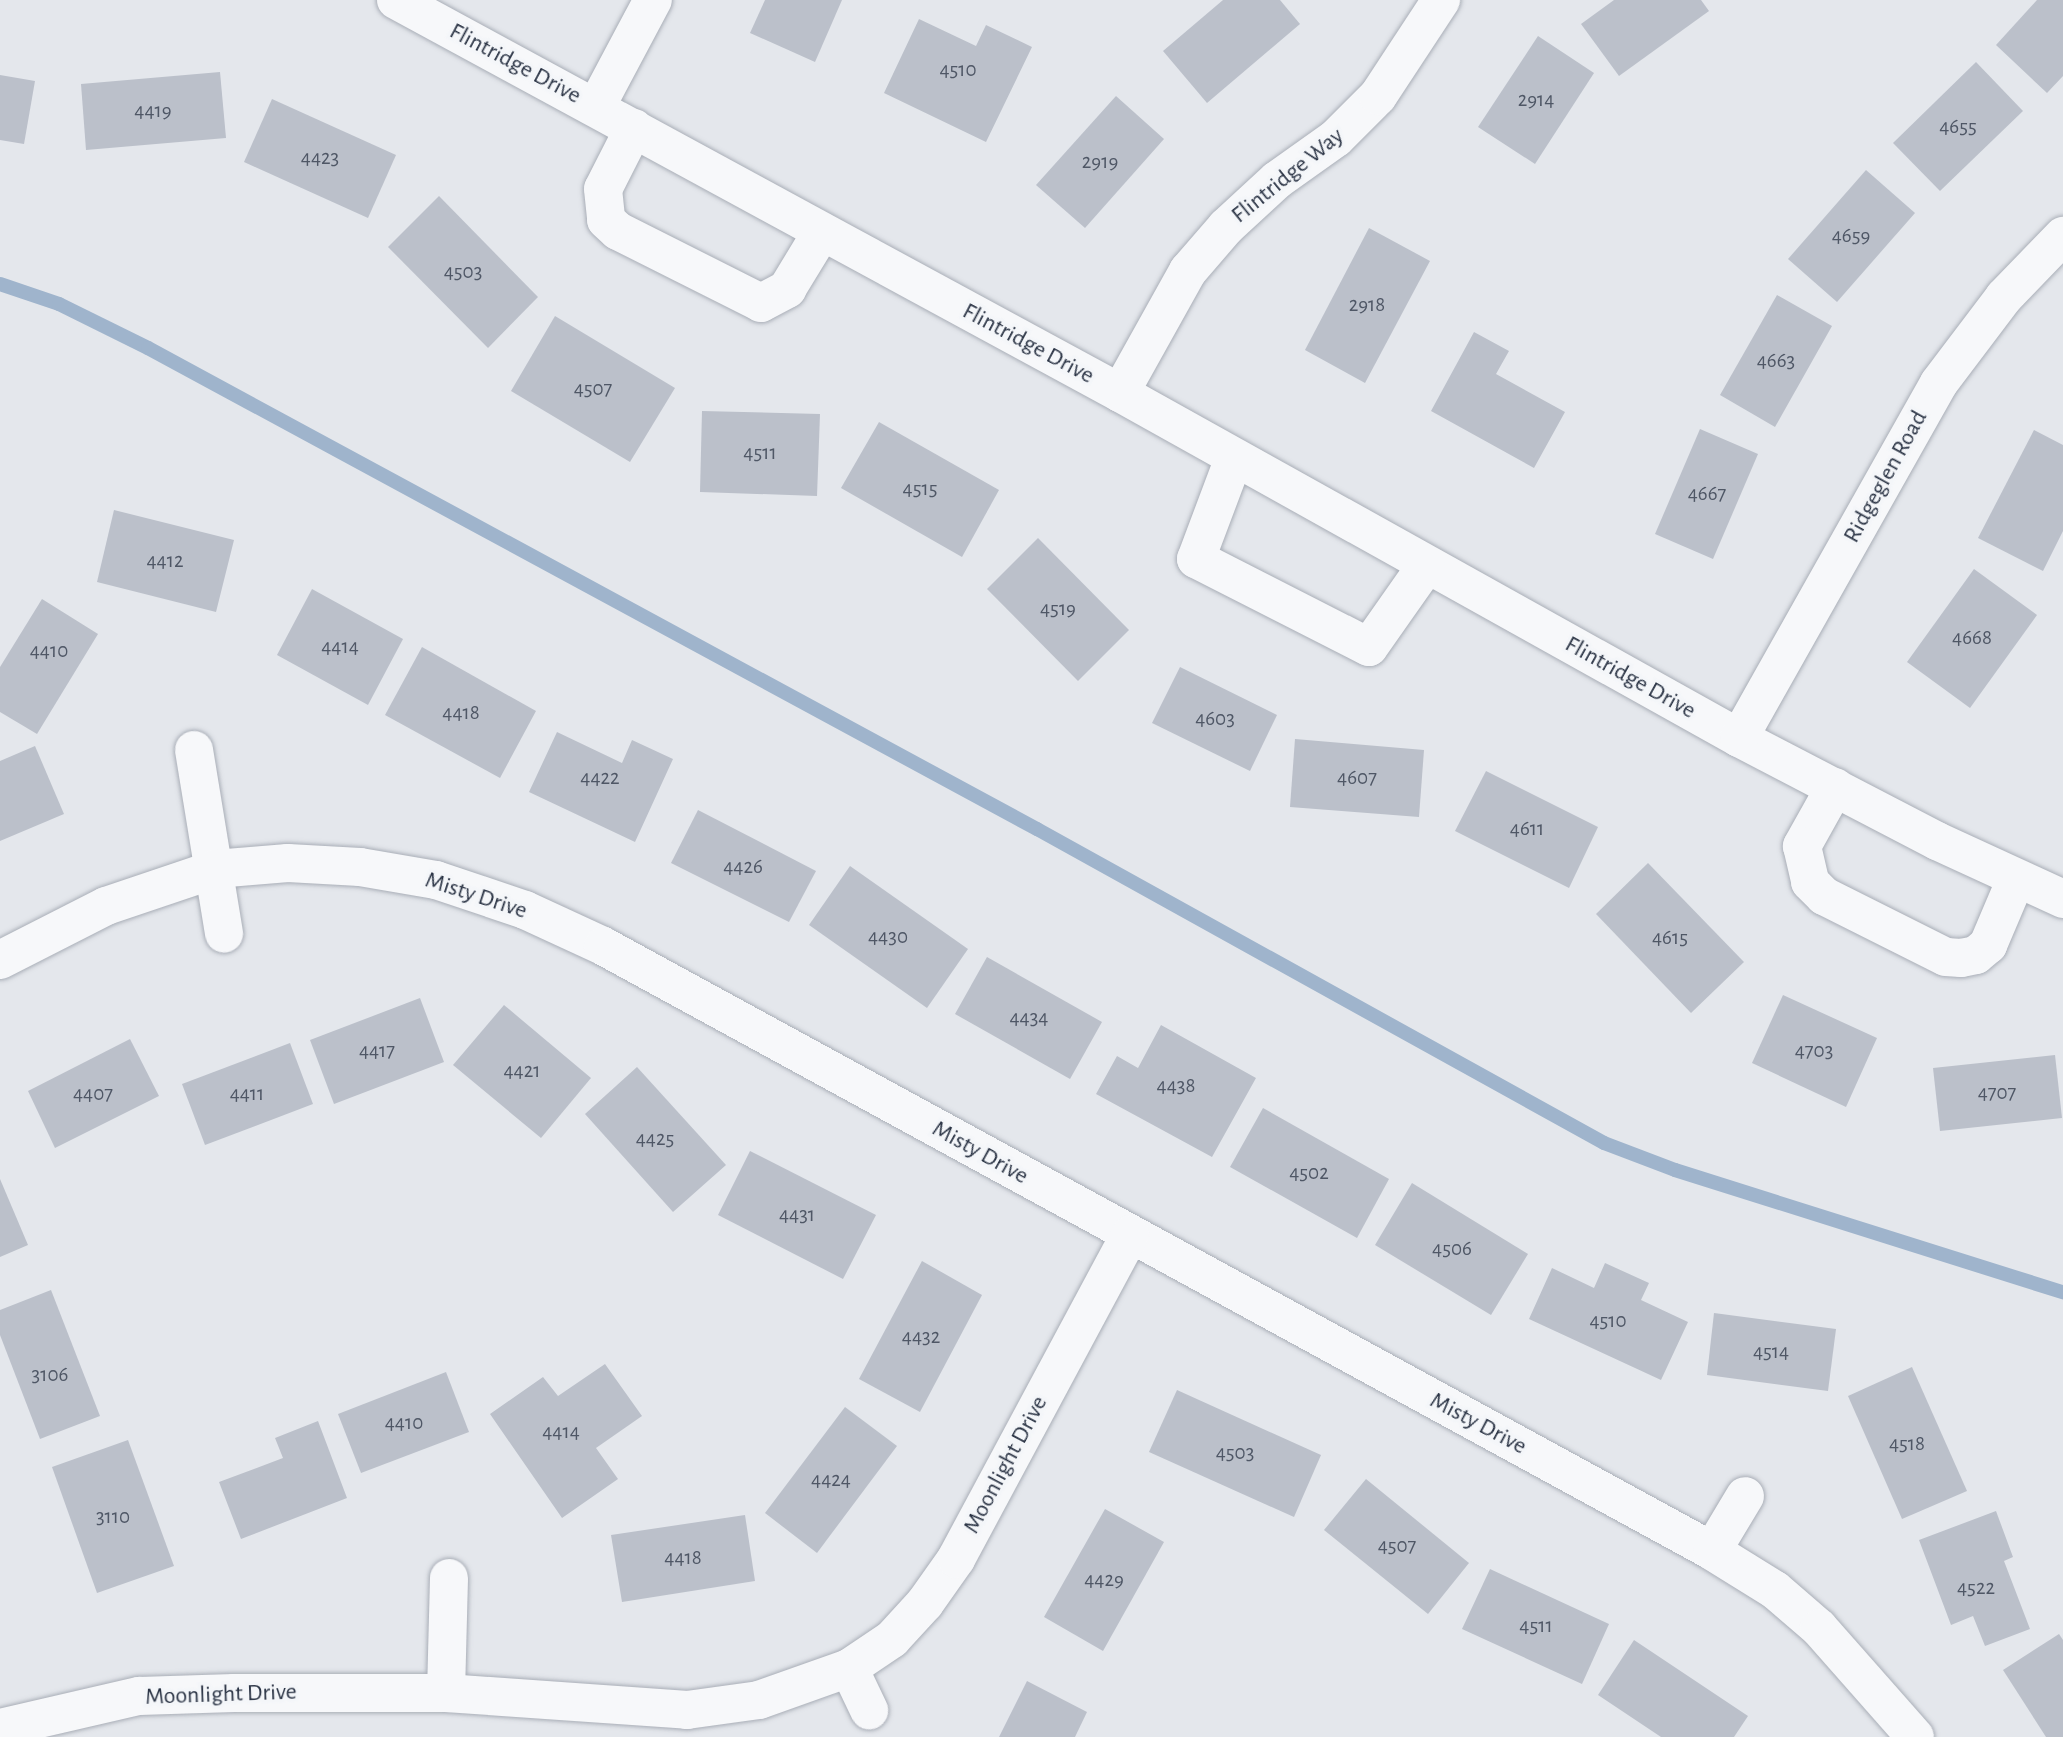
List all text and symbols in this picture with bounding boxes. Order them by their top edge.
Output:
street label: Flintridge Drive [444,17,586,111]
house number: 4510 [939,57,977,83]
house number: 2914 [1518,87,1554,113]
house number: 4419 [134,98,172,124]
house number: 4655 [1939,114,1977,140]
street label: Flintridge Way [1226,122,1350,230]
house number: 4423 [301,145,339,171]
house number: 2919 [1082,149,1118,175]
house number: 4659 [1832,223,1870,249]
house number: 4503 [444,259,482,285]
house number: 2918 [1349,292,1385,318]
street label: Flintridge Drive [957,297,1099,391]
house number: 4663 [1757,348,1795,374]
house number: 4507 [574,376,612,402]
street label: Ridgeglen Road [1838,406,1934,548]
house number: 4511 [743,440,777,466]
house number: 4515 [903,476,937,502]
house number: 4667 [1688,481,1726,507]
house number: 4412 [147,548,183,574]
house number: 4519 [1040,596,1076,622]
house number: 4668 [1952,625,1992,651]
street label: Flintridge Drive [1560,630,1700,726]
house number: 4414 [321,634,359,660]
house number: 4410 [30,638,68,664]
house number: 4418 [442,700,480,726]
house number: 4603 [1195,706,1235,732]
house number: 4422 [580,765,620,791]
house number: 4607 [1337,765,1377,791]
house number: 4611 [1510,816,1544,842]
house number: 4426 [723,854,763,880]
street label: Misty Drive [421,866,531,926]
house number: 4430 [868,924,908,950]
house number: 4615 [1652,925,1688,951]
house number: 4434 [1010,1005,1048,1031]
house number: 4417 [359,1038,395,1064]
house number: 4703 [1795,1038,1833,1064]
house number: 4421 [504,1058,540,1084]
house number: 4438 [1157,1073,1195,1099]
house number: 4707 [1978,1080,2016,1106]
house number: 4407 [73,1081,113,1107]
house number: 4411 [230,1081,264,1107]
street label: Misty Drive [927,1115,1033,1191]
house number: 4425 [636,1126,674,1152]
house number: 4502 [1289,1160,1329,1186]
house number: 4431 [779,1202,815,1228]
house number: 4506 [1432,1236,1472,1262]
house number: 4510 [1589,1308,1627,1334]
house number: 4432 [902,1324,940,1350]
house number: 4514 [1753,1339,1789,1365]
house number: 3106 [32,1362,68,1388]
street label: Misty Drive [1425,1387,1531,1461]
street label: Moonlight Drive [958,1391,1054,1539]
house number: 4410 [385,1410,423,1436]
house number: 4414 [542,1419,580,1445]
house number: 4518 [1889,1431,1925,1457]
house number: 4503 [1216,1440,1254,1466]
house number: 4424 [811,1467,851,1493]
house number: 3110 [96,1504,130,1530]
house number: 4507 [1378,1533,1416,1559]
house number: 4418 [664,1545,702,1571]
house number: 4429 [1084,1567,1124,1593]
house number: 4522 [1957,1575,1995,1601]
house number: 4511 [1519,1613,1553,1639]
street label: Moonlight Drive [145,1678,297,1712]

